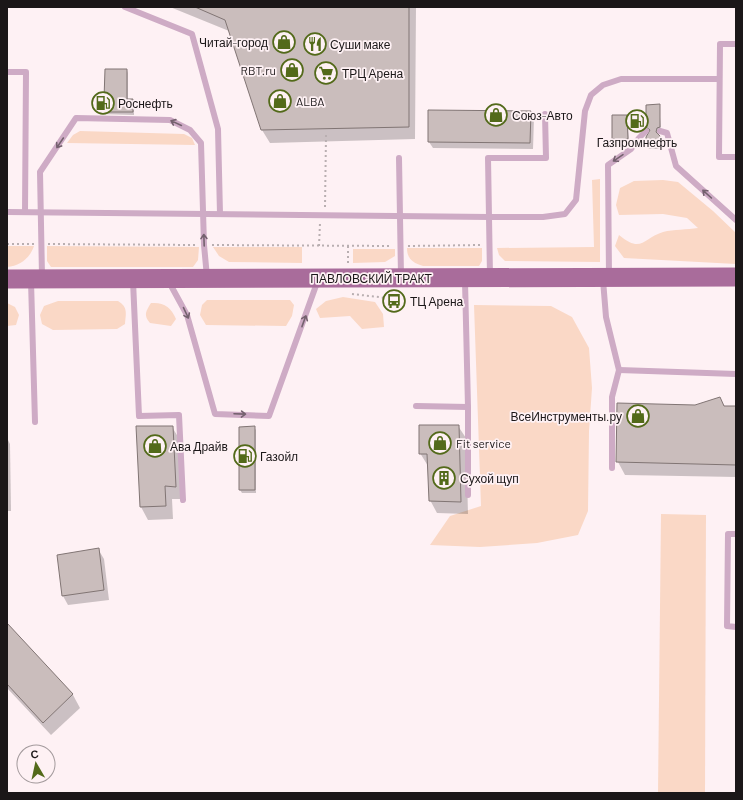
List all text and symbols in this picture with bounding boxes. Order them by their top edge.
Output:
shop icon: Читай-город [271,29,297,55]
restaurant icon: Суши маке [302,31,328,57]
place label: Читай-город [199,35,268,50]
place label: Суши маке [330,37,391,52]
shop icon: RBT.ru [279,57,305,83]
supermarket icon: ТРЦ Арена [313,60,339,86]
place label: RBT.ru [241,63,276,77]
place label: ТРЦ Арена [342,66,404,81]
shop icon: ALBA [267,88,293,114]
fuel station icon: Роснефть [90,90,116,116]
place label: ALBA [296,94,325,108]
place label: Роснефть [118,96,173,111]
shop icon: Союз-Авто [483,102,509,128]
place label: Союз-Авто [512,108,573,122]
fuel station icon: Газпромнефть [624,108,650,134]
one-way arrow [170,119,182,126]
place label: Газпромнефть [597,135,677,150]
one-way arrow [56,137,64,148]
one-way arrow [613,154,624,162]
one-way arrow [702,189,712,199]
one-way arrow [200,234,208,247]
street label: ПАВЛОВСКИЙ ТРАКТ [310,271,432,285]
bus stop icon: ТЦ Арена [381,288,407,314]
place label: ТЦ Арена [410,294,464,309]
one-way arrow [183,307,190,319]
one-way arrow [300,315,308,327]
shop icon: ВсеИнструменты.ру [625,403,651,429]
place label: ВсеИнструменты.ру [511,409,622,424]
one-way arrow [233,411,246,418]
shop icon: Fit service [427,430,453,456]
shop icon: Ава Драйв [142,433,168,459]
place label: Fit service [456,436,511,450]
place label: Ава Драйв [170,439,228,454]
fuel station icon: Газойл [232,443,258,469]
place label: Газойл [260,449,298,463]
building icon: Сухой щуп [431,465,457,491]
place label: Сухой щуп [460,471,519,486]
north arrow [16,744,56,784]
text: С [29,747,39,761]

